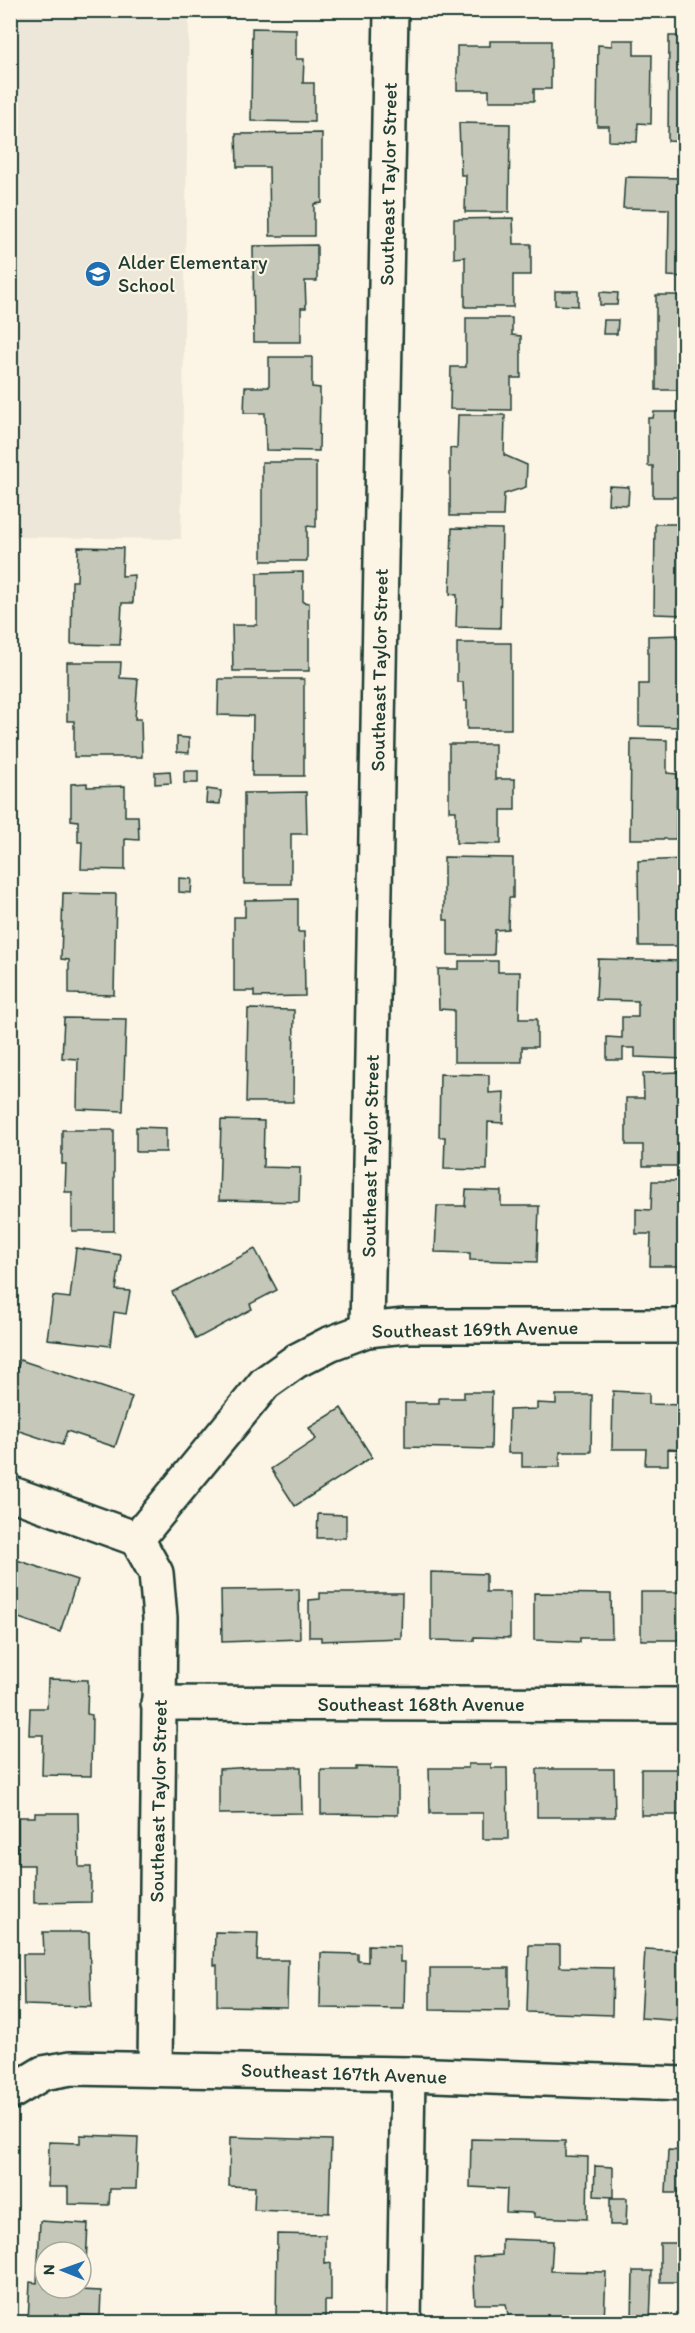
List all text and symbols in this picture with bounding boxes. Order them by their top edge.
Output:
street label: Southeast Taylor Street [374,82,402,286]
place label: Alder Elementary School [118,250,268,297]
school or university icon: Alder Elementary School [83,259,113,289]
street label: Southeast Taylor Street [365,568,393,772]
street label: Southeast Taylor Street [356,1054,384,1258]
street label: Southeast 169th Avenue [371,1315,579,1343]
street label: Southeast 168th Avenue [317,1692,525,1716]
street label: Southeast Taylor Street [144,1699,172,1903]
street label: Southeast 167th Avenue [241,2057,447,2089]
north arrow [33,2240,93,2300]
text: N [39,2264,58,2275]

